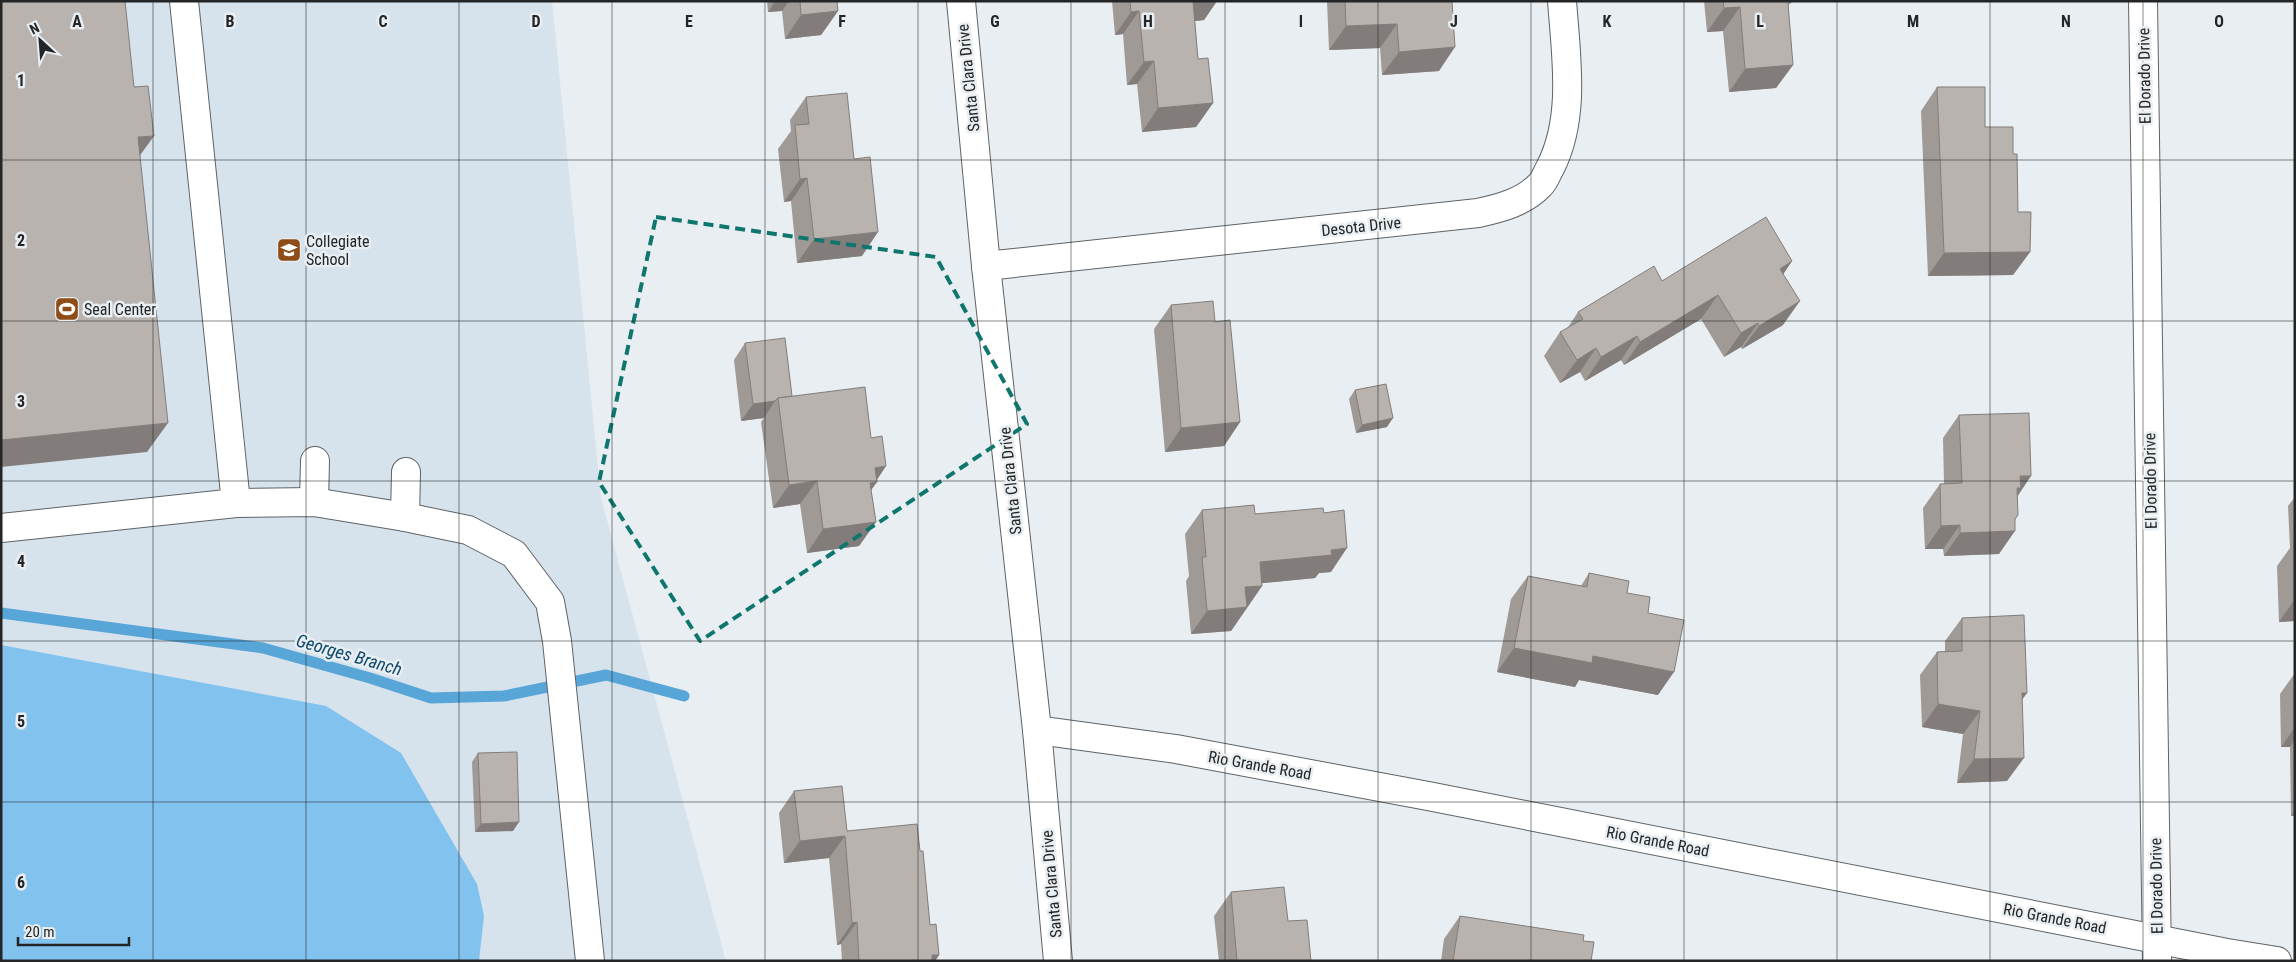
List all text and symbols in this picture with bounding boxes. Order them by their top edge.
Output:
text: A [72,12,82,31]
text: B [226,12,235,31]
text: C [378,12,388,31]
text: D [531,12,541,31]
text: E [685,12,693,31]
text: F [838,12,846,31]
text: G [990,12,1000,31]
text: H [1143,12,1153,31]
text: I [1299,12,1303,31]
text: J [1450,12,1458,31]
text: K [1603,12,1612,31]
text: L [1756,12,1764,31]
text: M [1907,12,1919,31]
text: N [2061,12,2071,31]
text: O [2214,12,2224,31]
north arrow [15,15,65,65]
text: N [27,19,42,37]
street label: Santa Clara Drive [953,23,984,133]
street label: El Dorado Drive [2134,28,2155,124]
text: 1 [17,71,25,90]
street label: Desota Drive [1320,213,1402,240]
text: 2 [17,231,25,250]
place label: Collegiate School [306,232,369,269]
school or university icon: Collegiate School [276,237,302,263]
sports icon: Seal Center [54,296,80,322]
place label: Seal Center [84,300,156,319]
text: 3 [17,392,25,411]
street label: Santa Clara Drive [995,426,1026,536]
street label: El Dorado Drive [2140,433,2161,529]
text: 4 [17,552,25,571]
water label: Georges Branch [294,629,404,680]
text: 5 [17,712,25,731]
street label: Rio Grande Road [1207,747,1313,784]
street label: Rio Grande Road [1605,822,1711,861]
street label: Santa Clara Drive [1037,829,1066,939]
street label: El Dorado Drive [2146,838,2167,934]
text: 6 [17,873,25,892]
street label: Rio Grande Road [2002,899,2108,938]
scale bar [18,914,129,946]
text: 20 m [25,923,55,941]

